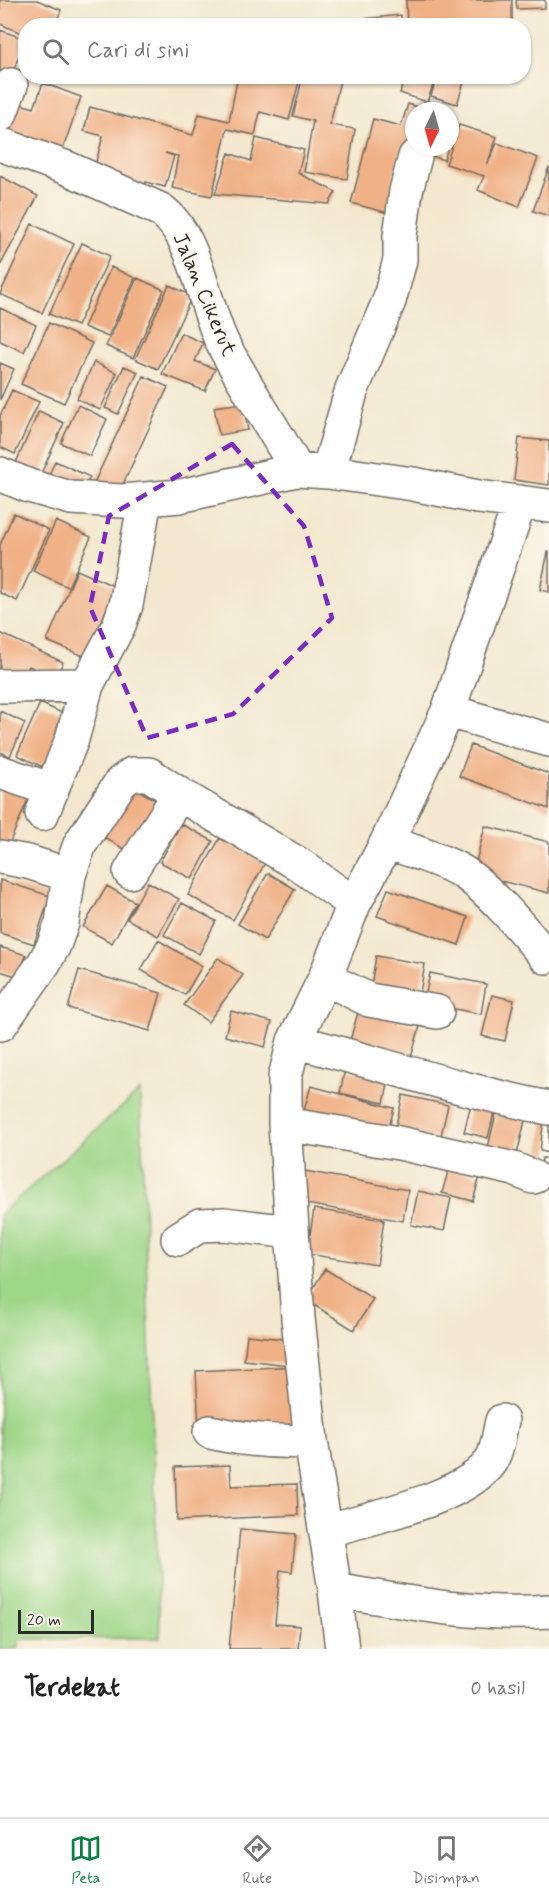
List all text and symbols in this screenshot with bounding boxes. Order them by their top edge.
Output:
search box [18,18,531,84]
icon: search [39,35,72,68]
text: Cari di sini [87,37,189,65]
north arrow [405,102,459,156]
street label: Jalan Cikerut [166,228,243,361]
scale bar [18,1607,94,1634]
text: 20 m [27,1610,61,1631]
text: Terdekat [24,1671,120,1705]
text: 0 hasil [471,1675,525,1702]
tab: Peta [69,1832,102,1889]
tab: Rute [241,1832,274,1889]
tab: Disimpan [412,1832,480,1889]

